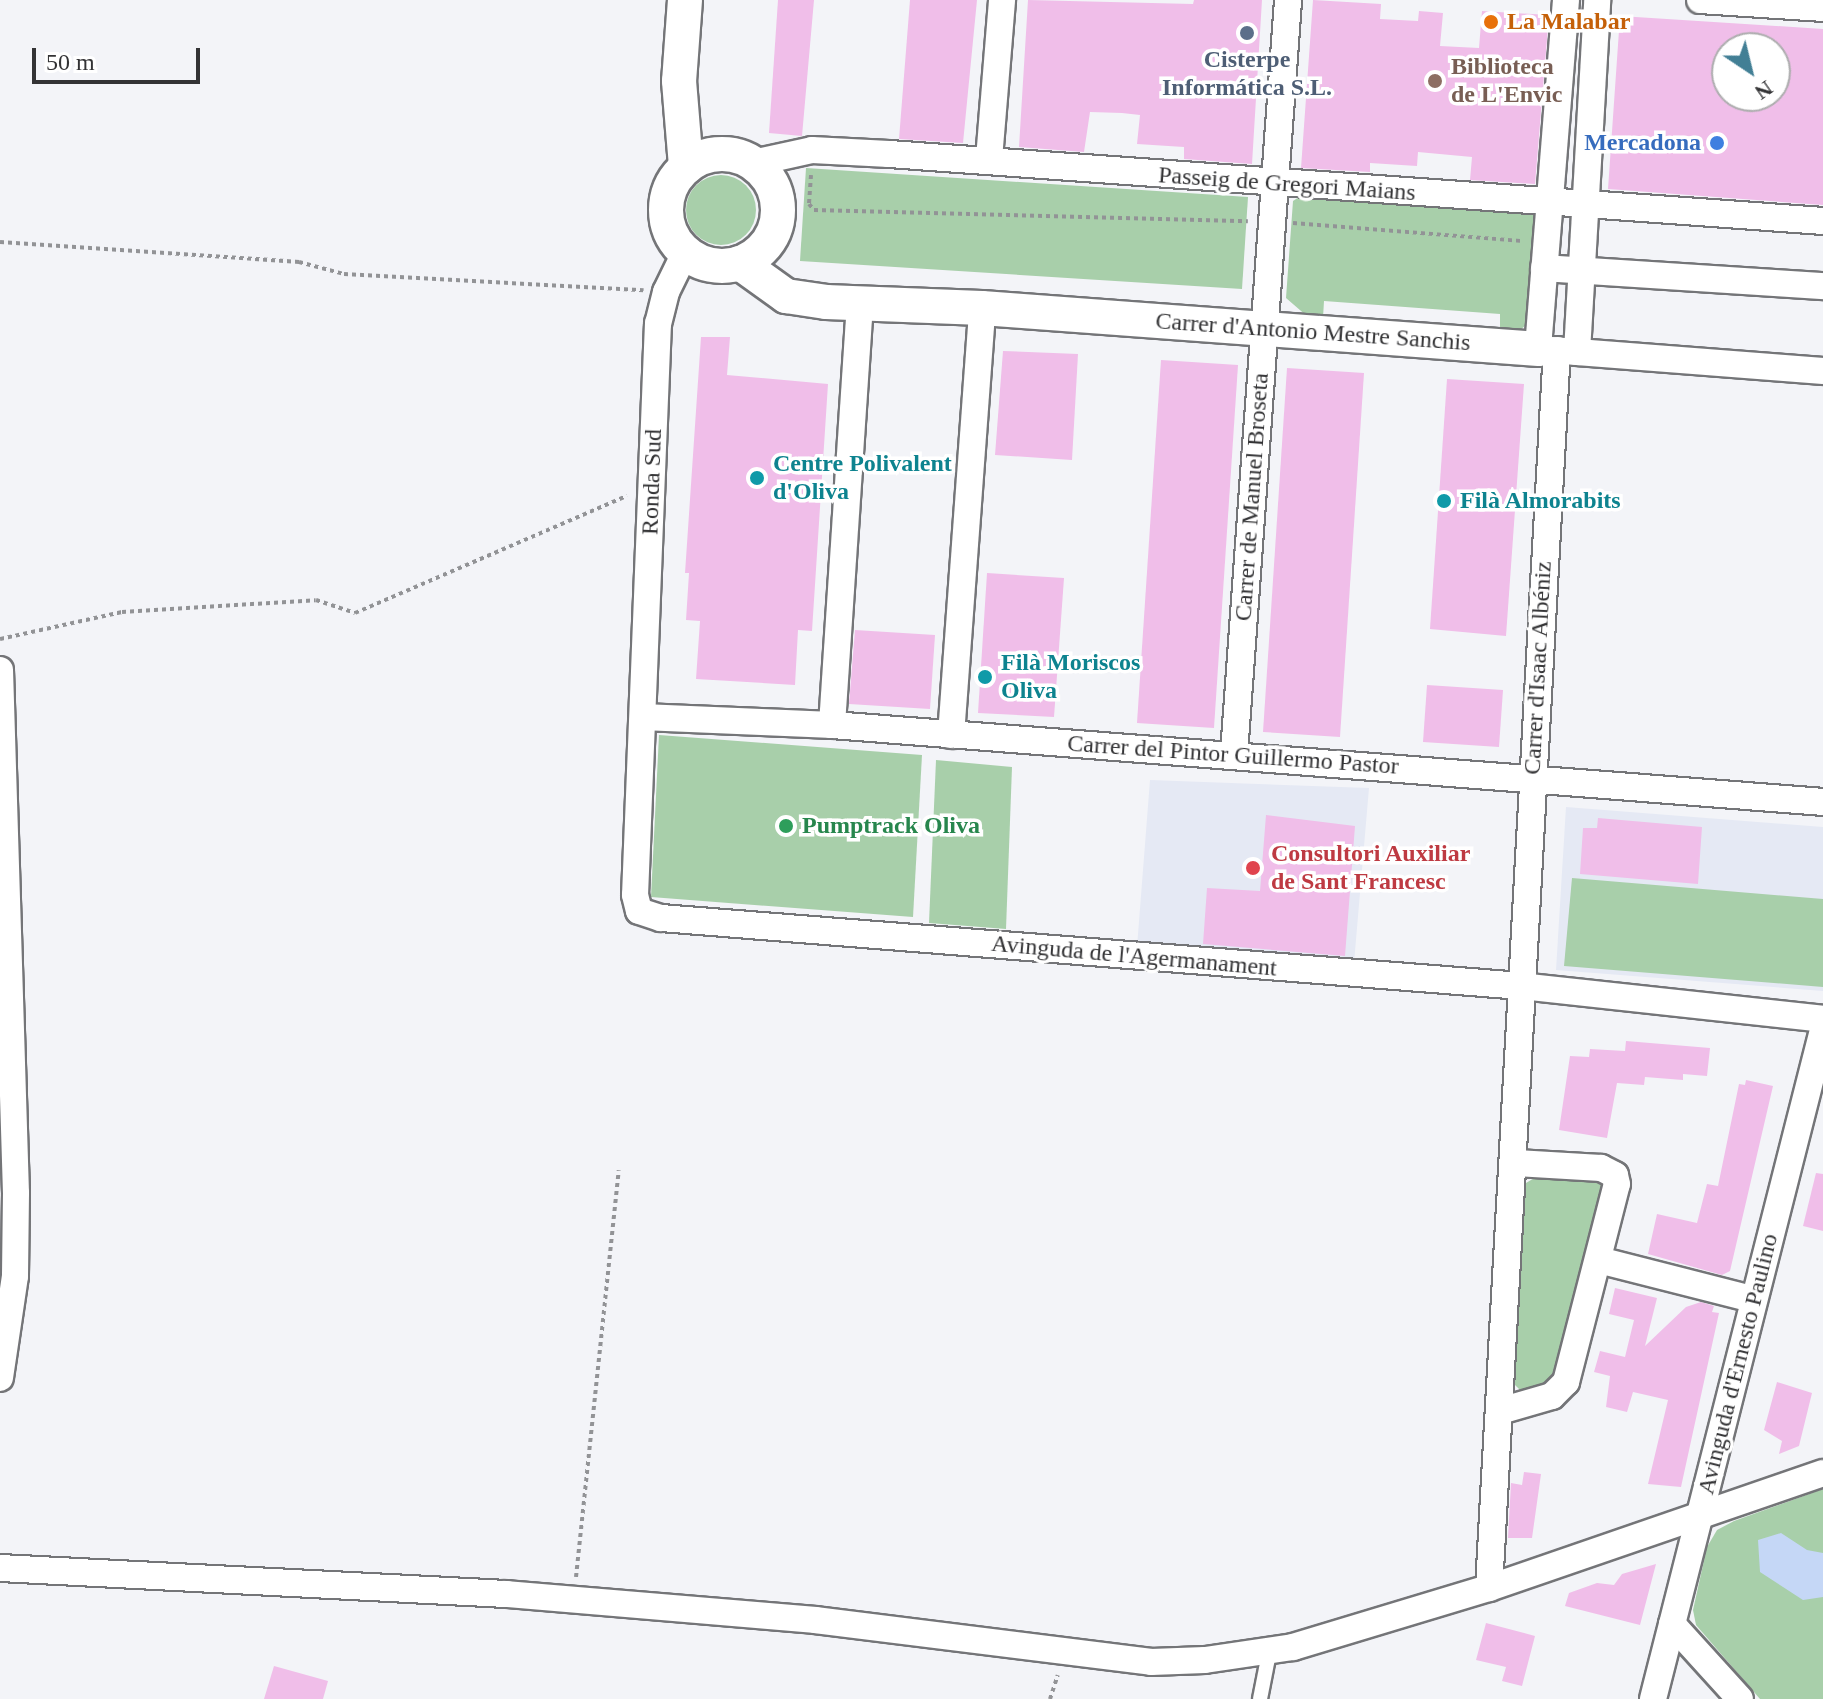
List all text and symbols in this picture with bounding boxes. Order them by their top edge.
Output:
place label: La Malabar [1507,8,1630,36]
marker: La Malabar [1482,13,1500,31]
marker: Cisterpe Informática S.L. [1238,24,1256,42]
scale bar [36,32,204,82]
north arrow [1711,32,1791,112]
place label: Cisterpe Informática S.L. [1162,46,1332,102]
text: 50 m [46,49,95,75]
place label: Biblioteca de L'Envic [1451,53,1562,109]
marker: Biblioteca de L'Envic [1426,72,1444,90]
text: N [1750,76,1778,105]
place label: Mercadona [1584,129,1701,157]
marker: Mercadona [1708,134,1726,152]
street label: Passeig de Gregori Maians [1157,161,1417,207]
street label: Carrer d'Antonio Mestre Sanchis [1155,307,1471,357]
street label: Carrer de Manuel Broseta [1229,372,1275,622]
street label: Ronda Sud [636,429,668,535]
place label: Centre Polivalent d'Oliva [773,450,952,506]
marker: Centre Polivalent d'Oliva [748,469,766,487]
place label: Filà Almorabits [1460,487,1622,515]
marker: Filà Almorabits [1435,492,1453,510]
street label: Carrer d'Isaac Albéniz [1518,560,1558,776]
place label: Filà Moriscos Oliva [1001,649,1140,705]
marker: Filà Moriscos Oliva [976,668,994,686]
street label: Carrer del Pintor Guillermo Pastor [1066,729,1400,781]
place label: Pumptrack Oliva [802,812,980,840]
marker: Pumptrack Oliva [777,817,795,835]
place label: Consultori Auxiliar de Sant Francesc [1271,840,1472,896]
marker: Consultori Auxiliar de Sant Francesc [1242,857,1264,879]
street label: Avinguda de l'Agermanament [990,929,1278,983]
street label: Avinguda d'Ernesto Paulino [1692,1231,1784,1497]

